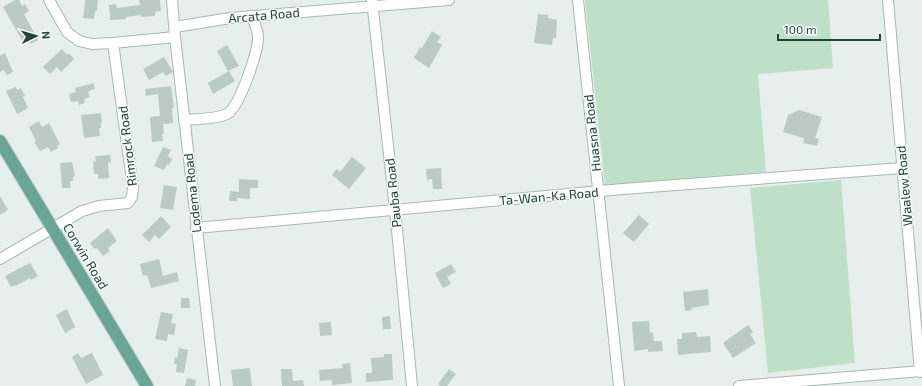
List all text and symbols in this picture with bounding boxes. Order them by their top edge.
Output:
street label: Arcata Road [228,4,300,26]
north arrow [16,16,56,56]
scale bar [778,16,880,42]
text: 100 m [784,22,816,36]
text: N [40,31,53,40]
street label: Huasna Road [580,94,604,172]
street label: Rimrock Road [114,105,140,187]
street label: Waalew Road [893,145,915,227]
street label: Lodema Road [180,152,204,234]
street label: Pauba Road [381,158,405,228]
street label: Ta-Wan-Ka Road [499,184,599,208]
street label: Corwin Road [60,220,112,292]

